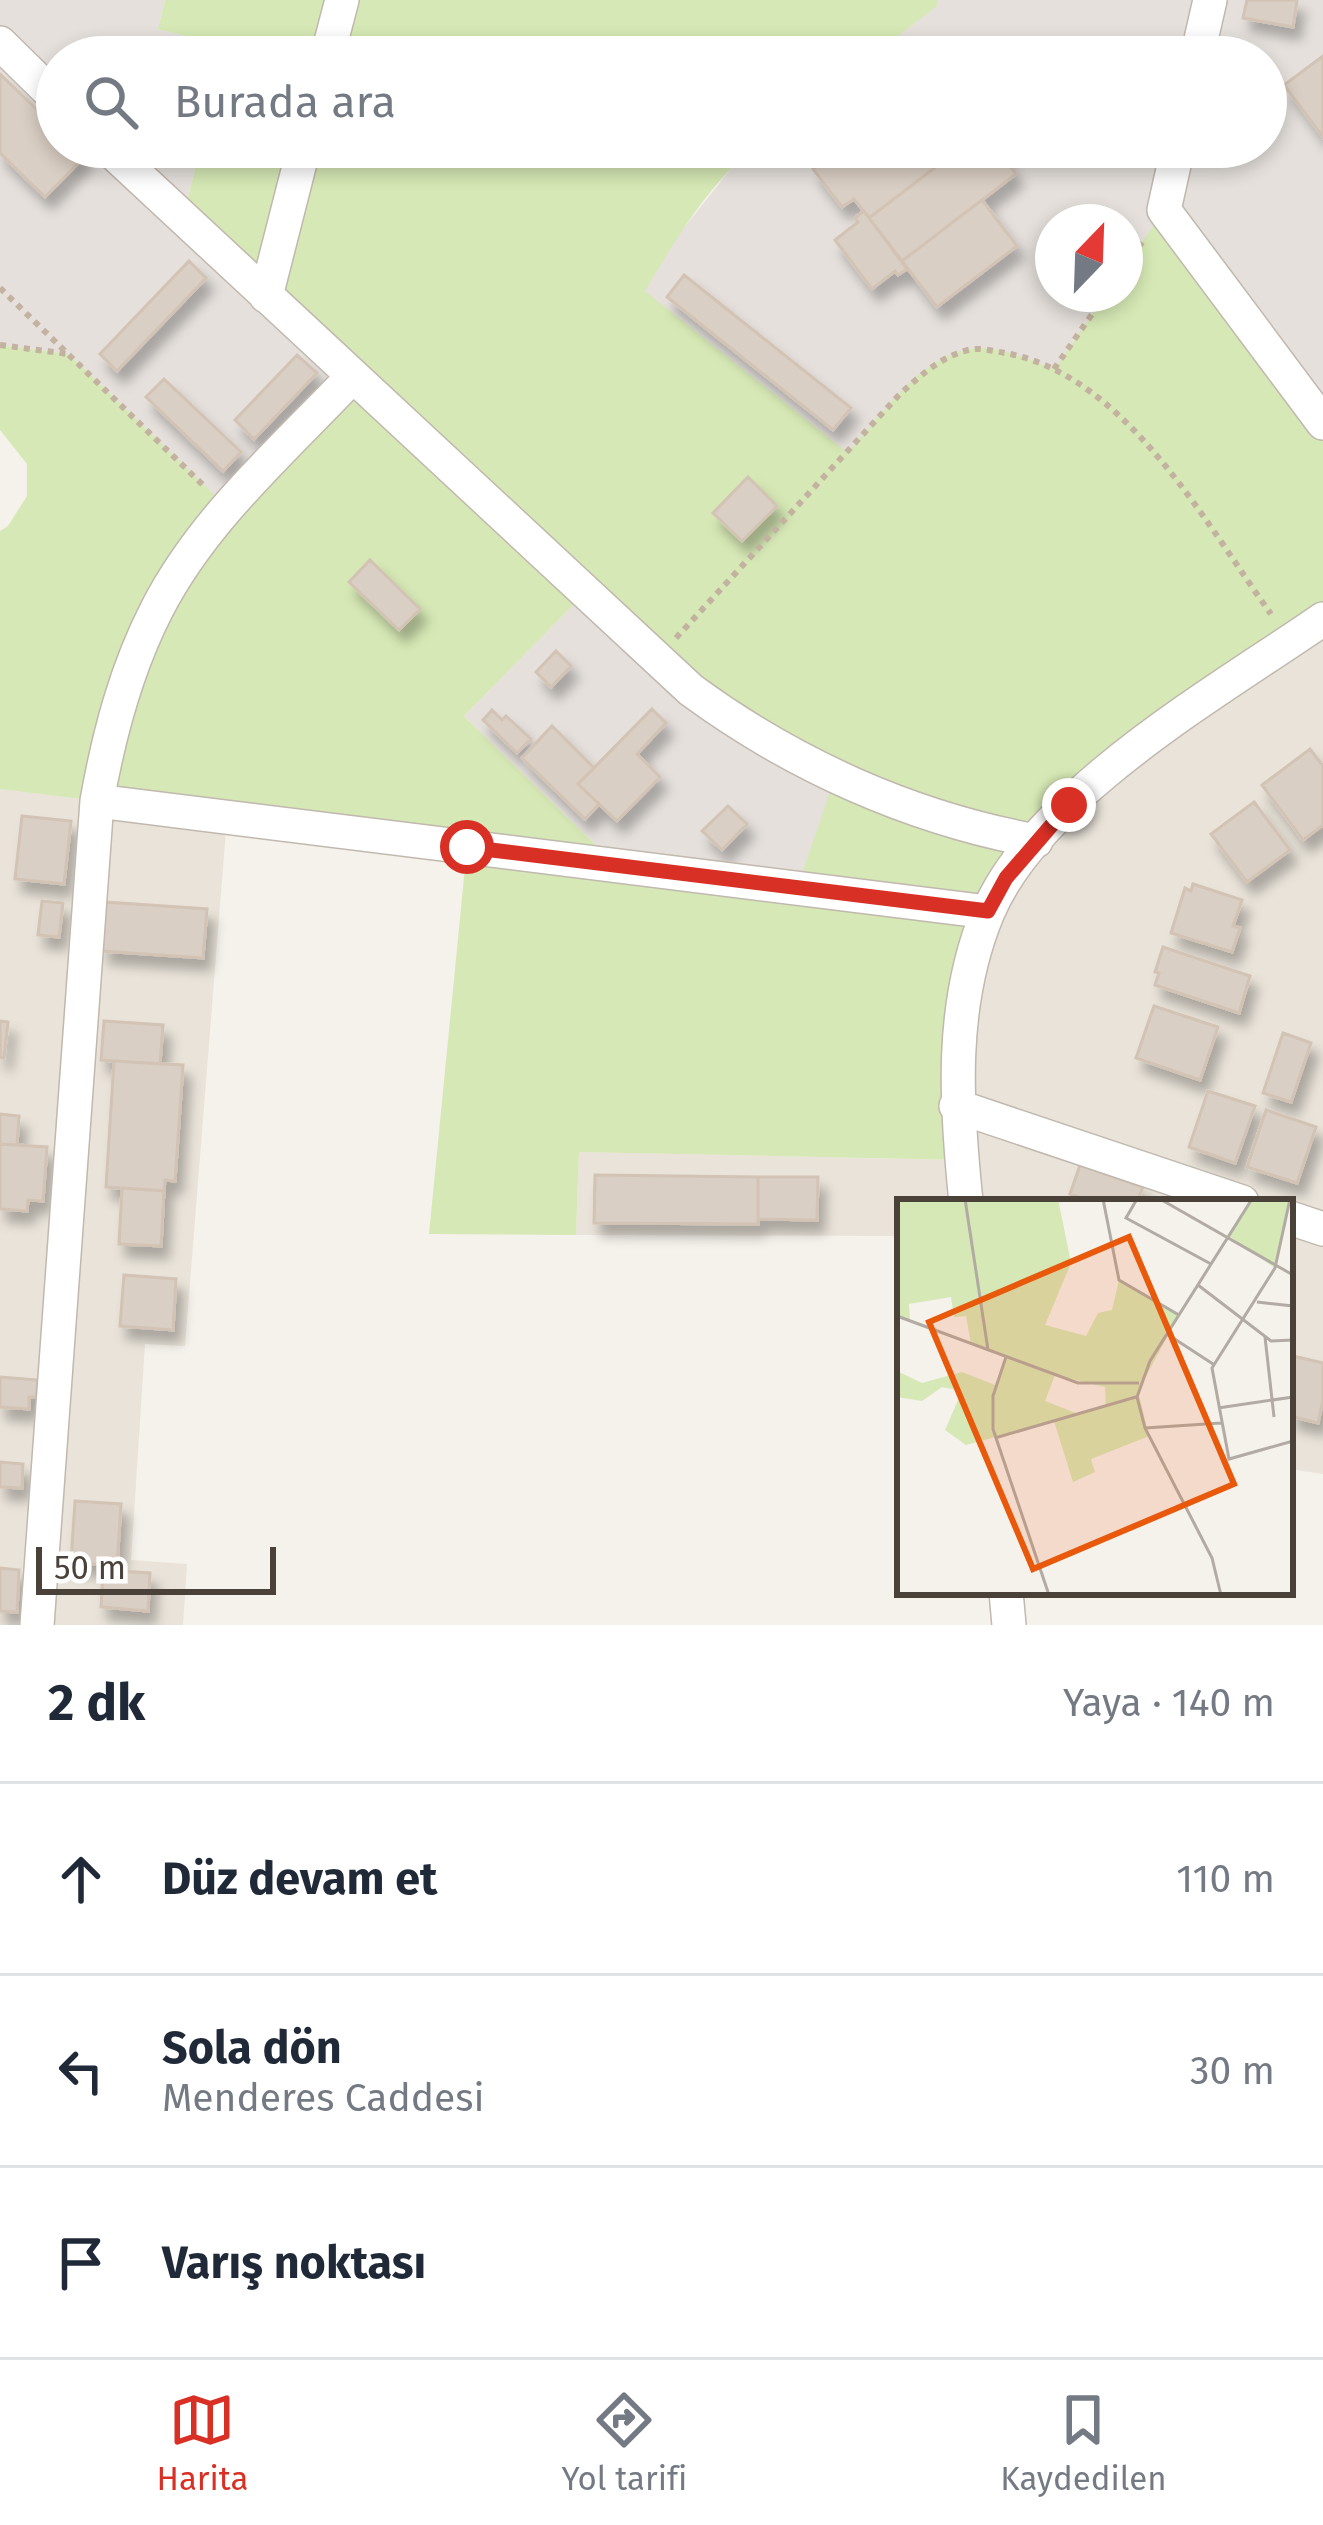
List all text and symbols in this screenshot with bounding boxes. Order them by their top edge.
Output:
search box [36,36,1287,168]
icon: search [78,69,144,135]
text: Burada ara [174,75,396,129]
north arrow [1035,204,1143,312]
route end [1042,778,1096,832]
route start [440,820,494,874]
inset map [897,1199,1293,1595]
scale bar [36,1541,276,1594]
text: 50 m [54,1548,126,1588]
text: 2 dk [48,1672,145,1734]
text: Yaya · 140 m [1063,1680,1275,1726]
icon: ahead [48,1846,114,1912]
text: Düz devam et [162,1852,438,1906]
text: 110 m [1176,1856,1275,1902]
text: Sola dön [162,2021,342,2075]
icon: left [48,2038,114,2104]
text: 30 m [1190,2048,1275,2094]
text: Menderes Caddesi [162,2075,485,2121]
icon: arrive [48,2230,114,2296]
text: Varış noktası [162,2236,426,2290]
tab: Harita [156,2387,249,2499]
tab: Yol tarifi [561,2387,687,2499]
tab: Kaydedilen [1000,2387,1167,2499]

